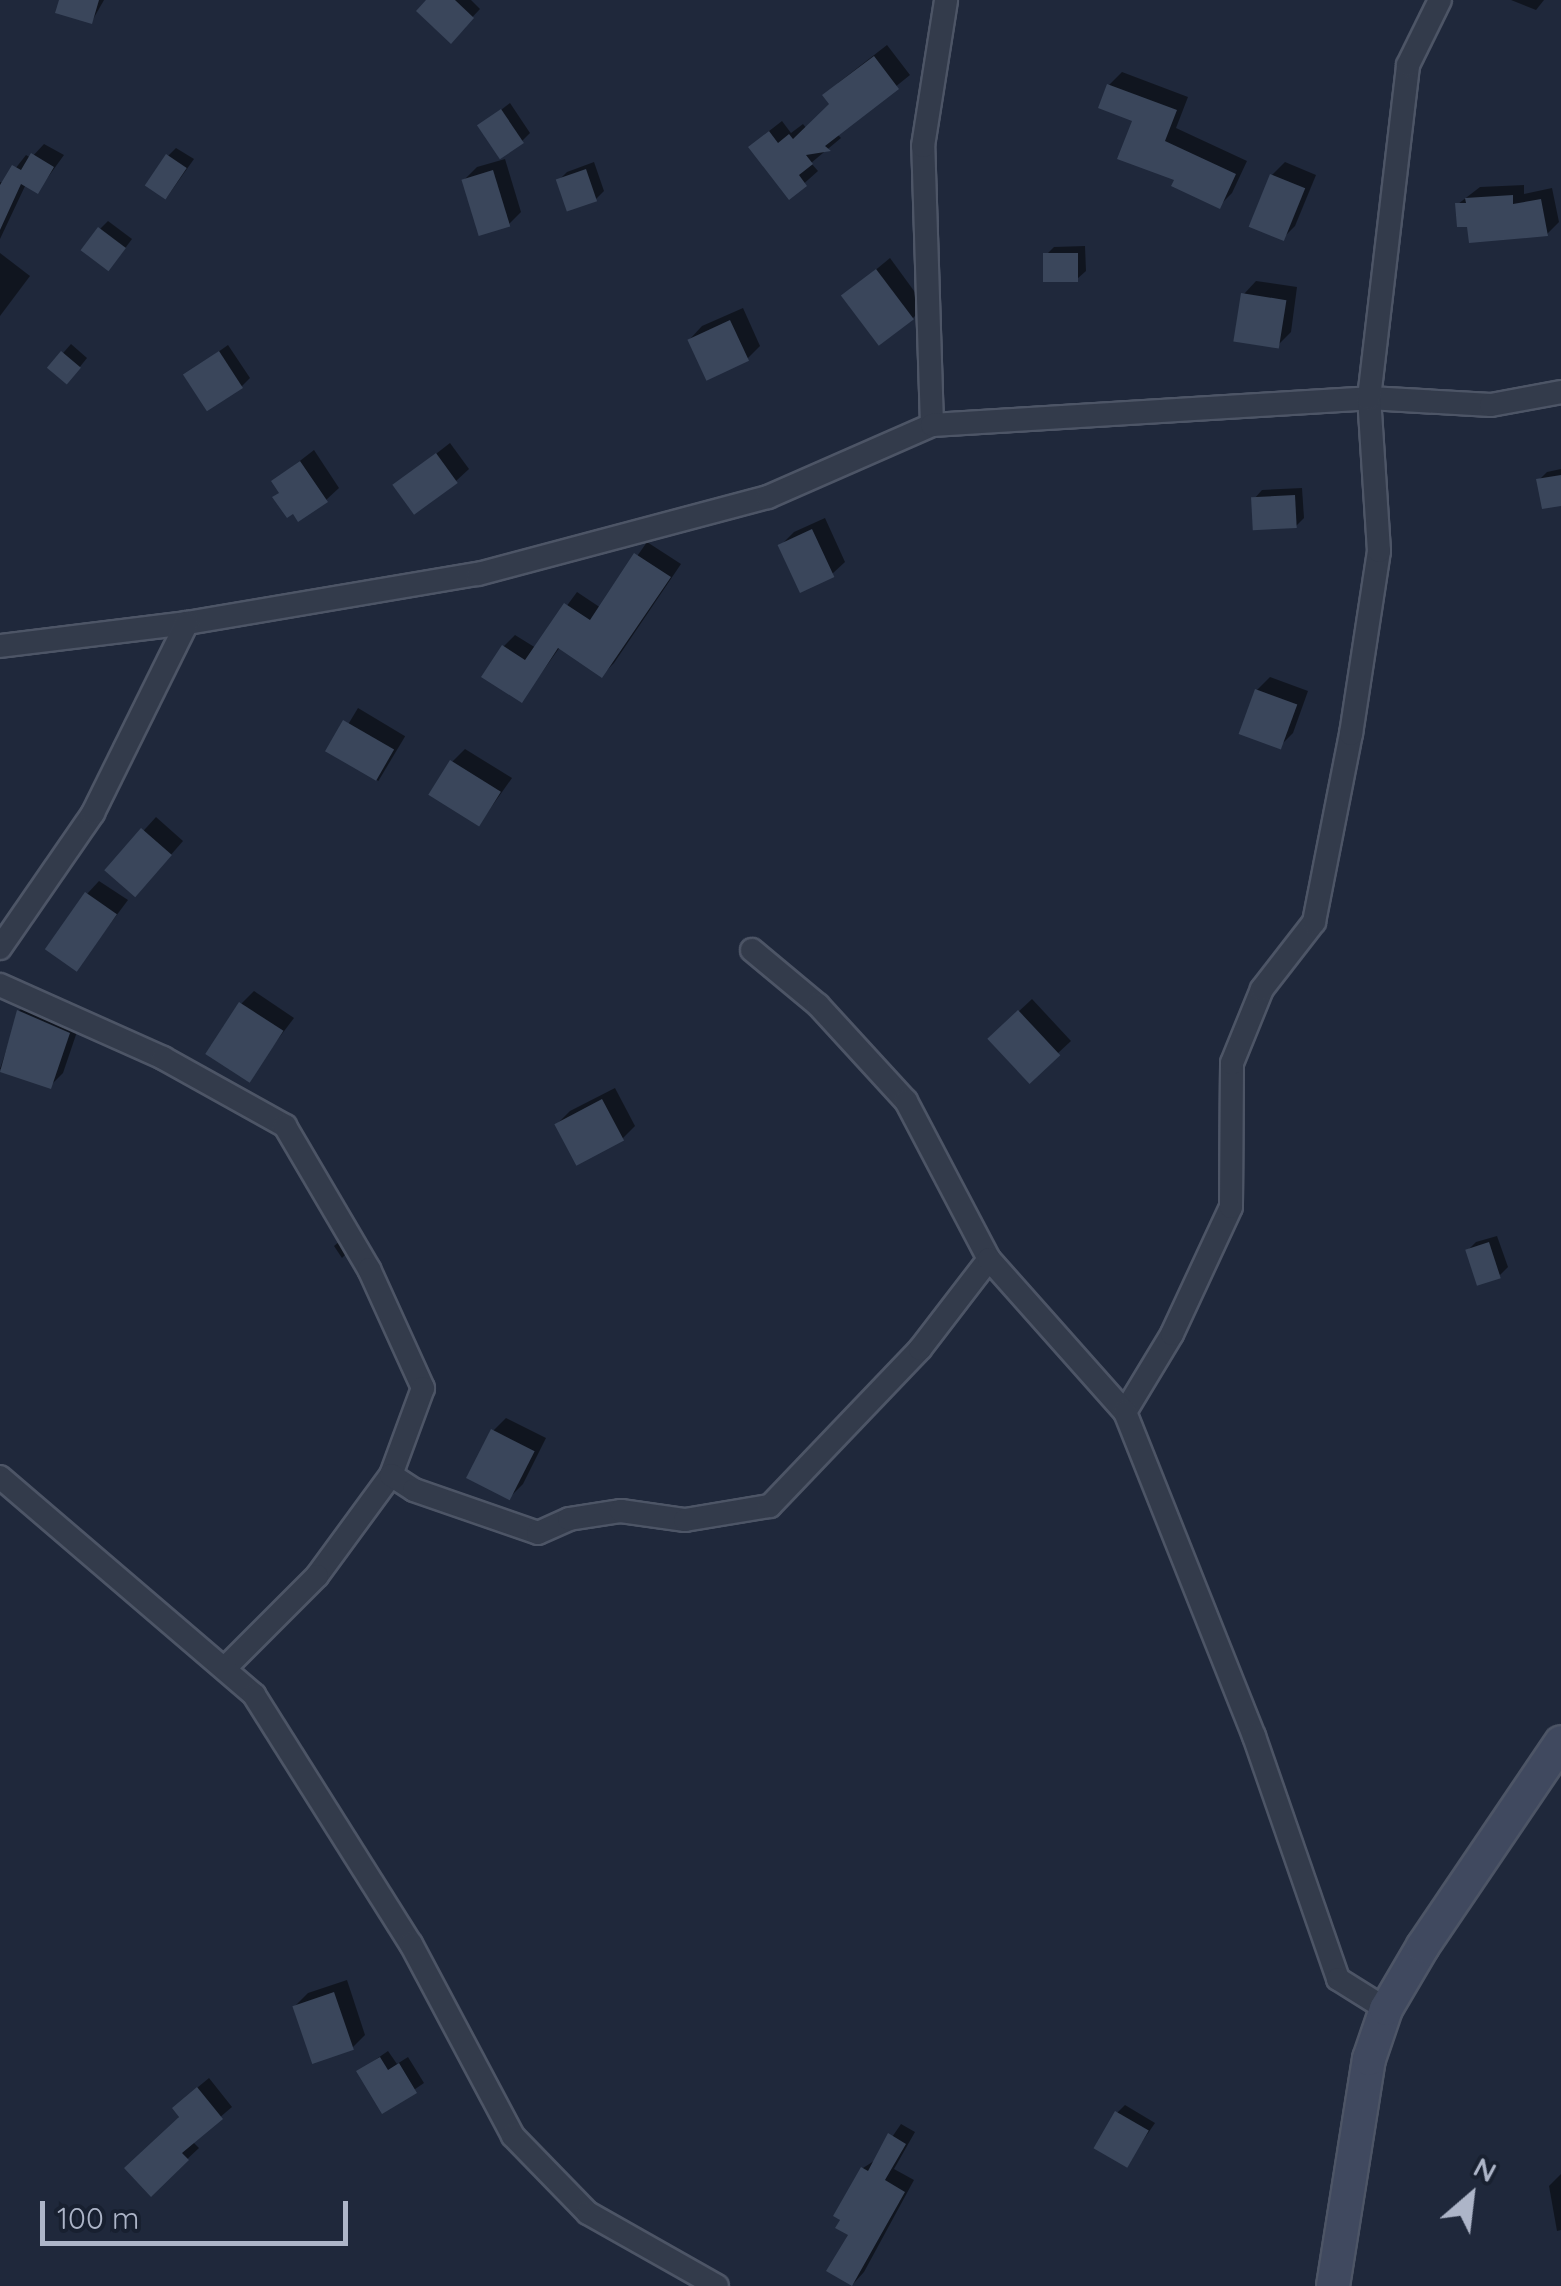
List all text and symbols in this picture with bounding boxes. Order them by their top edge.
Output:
north arrow [1421,2146,1521,2246]
text: N [1468,2149,1503,2189]
scale bar [45,2181,352,2243]
text: 100 m [57,2199,139,2237]

